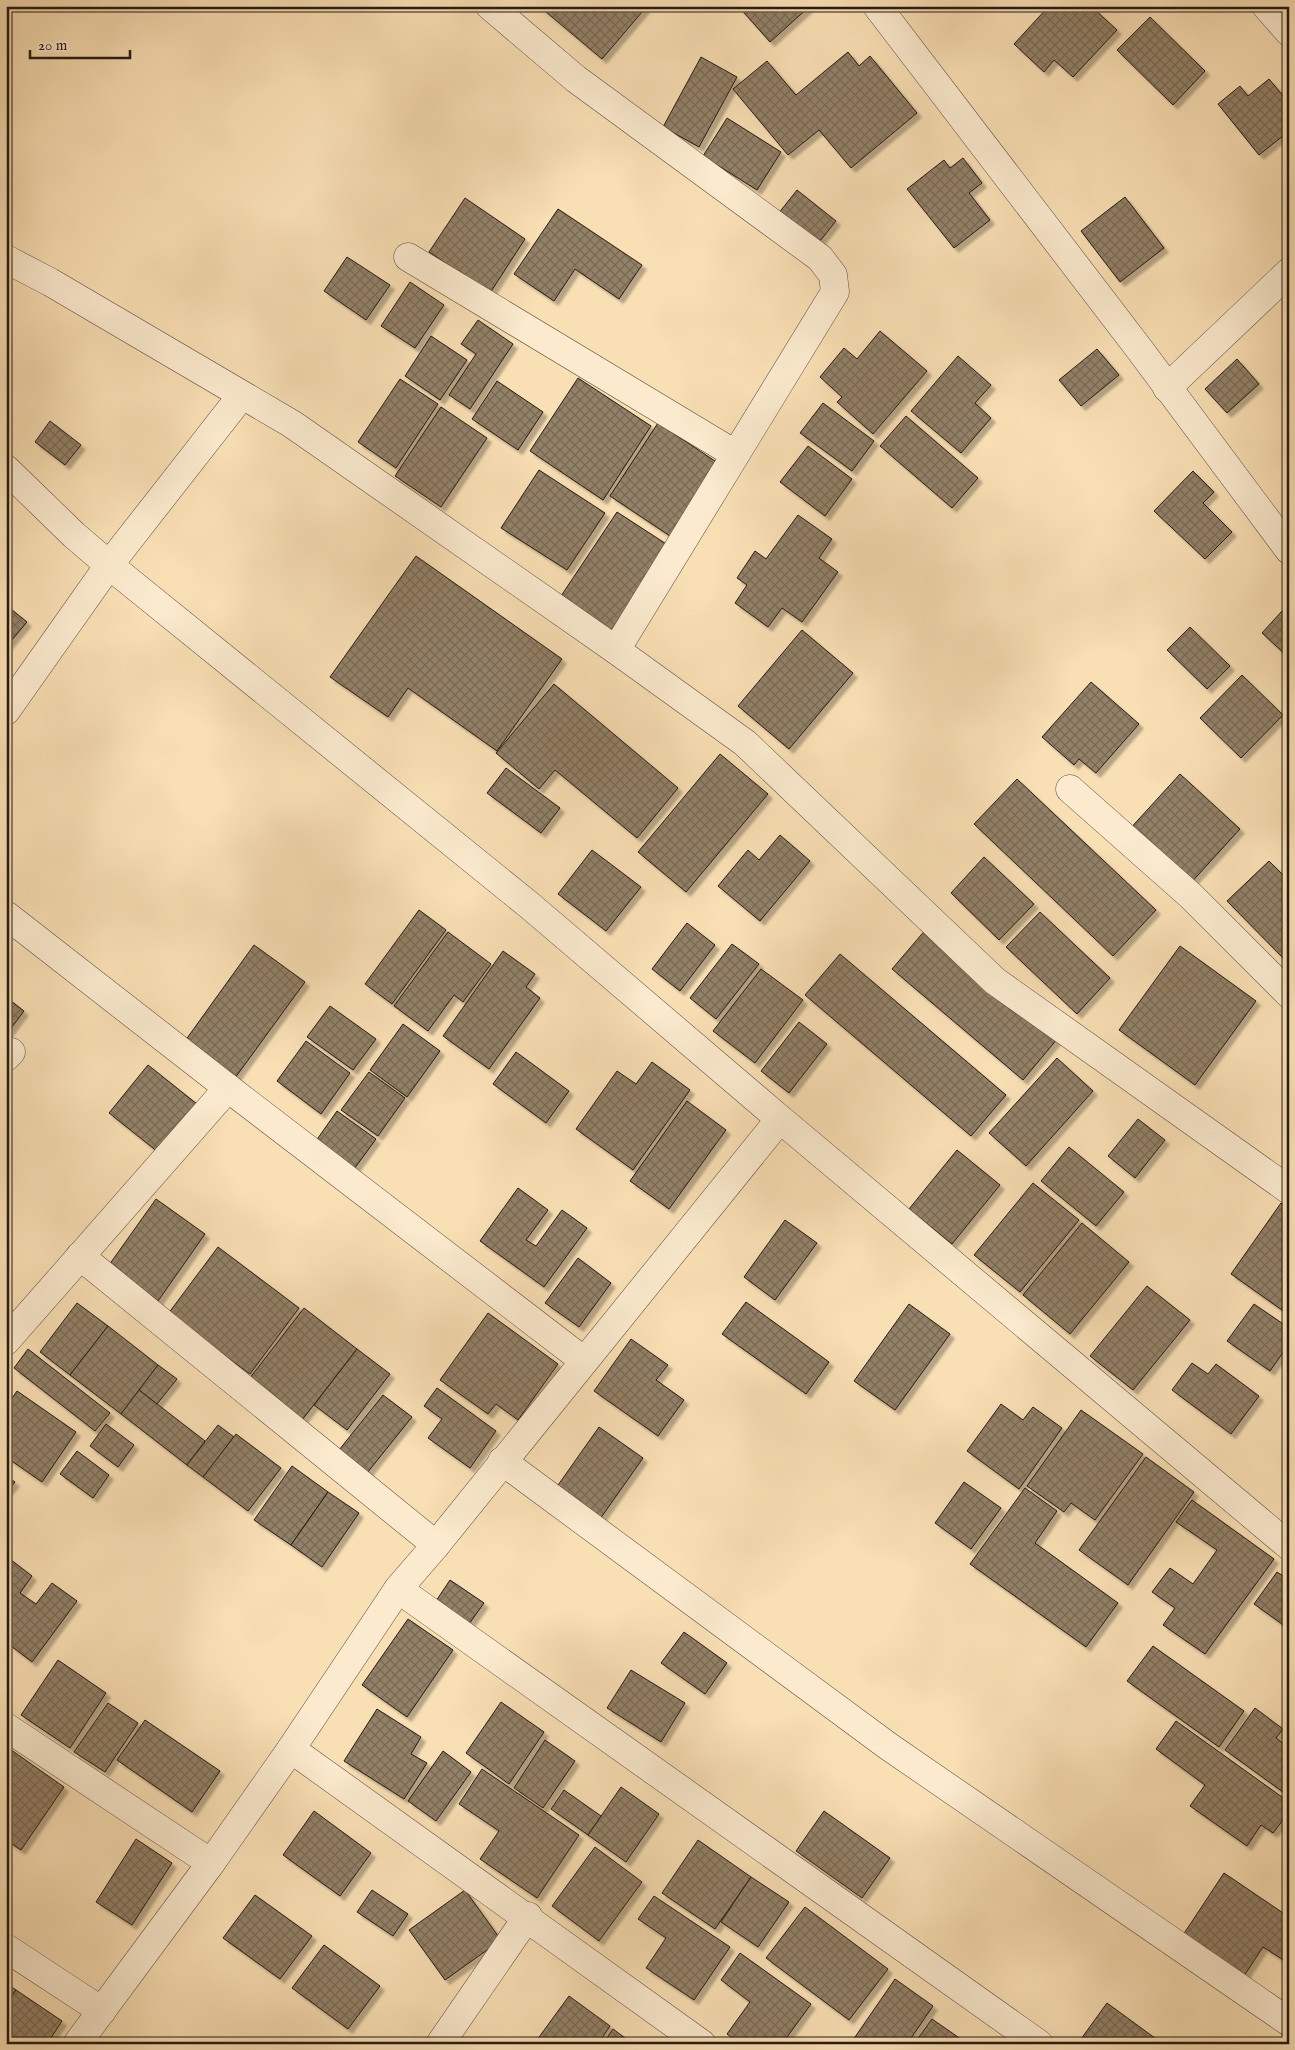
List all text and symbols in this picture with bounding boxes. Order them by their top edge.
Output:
scale bar [30,28,130,60]
text: 20 m [38,36,68,55]

